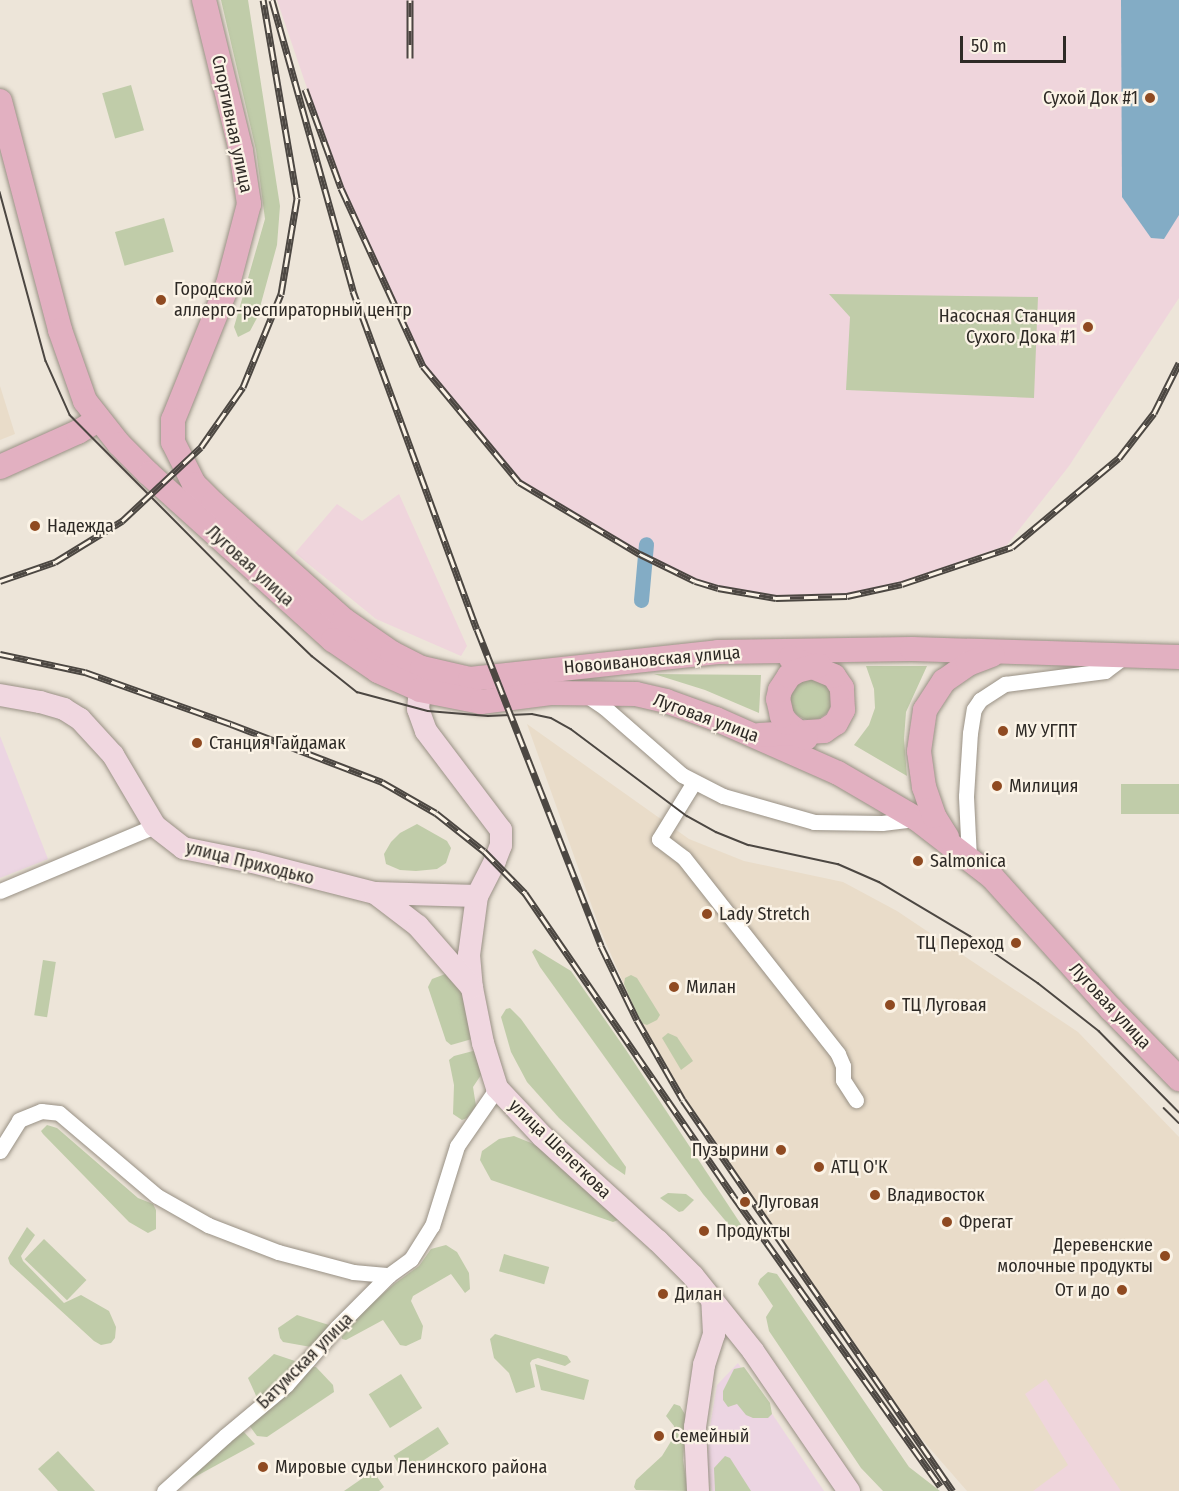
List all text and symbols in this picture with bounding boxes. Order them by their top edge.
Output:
scale bar [963,24,1070,62]
text: 50 m [971,35,1007,57]
street label: Спортивная улица [207,53,257,195]
place label: Сухой Док #1 [1043,87,1138,109]
marker: Сухой Док #1 [1143,91,1157,105]
place label: Городской аллерго-респираторный центр [174,279,412,322]
marker: Городской аллерго-респираторный центр [152,291,170,309]
place label: Насосная Станция Сухого Дока #1 [939,306,1076,348]
marker: Насосная Станция Сухого Дока #1 [1081,320,1095,334]
place label: Надежда [47,515,114,537]
marker: Надежда [28,519,42,533]
street label: Луговая улица [202,521,298,611]
street label: Новоивановская улица [563,642,741,678]
street label: Луговая улица [650,689,762,747]
place label: МУ УГПТ [1015,720,1077,742]
marker: МУ УГПТ [996,724,1010,738]
place label: Станция Гайдамак [209,732,346,754]
marker: Станция Гайдамак [190,736,204,750]
place label: Милиция [1009,775,1078,797]
marker: Милиция [990,779,1004,793]
street label: улица Приходько [184,837,316,889]
place label: Salmonica [930,850,1006,872]
marker: Salmonica [911,854,925,868]
place label: Lady Stretch [719,903,810,925]
marker: Lady Stretch [700,907,714,921]
place label: ТЦ Переход [916,932,1004,954]
marker: ТЦ Переход [1009,936,1023,950]
street label: Луговая улица [1064,958,1156,1054]
place label: Милан [686,976,736,998]
marker: Милан [667,980,681,994]
place label: ТЦ Луговая [902,994,987,1016]
marker: ТЦ Луговая [883,998,897,1012]
street label: улица Шепеткова [504,1095,616,1203]
place label: Пузырини [692,1139,769,1161]
marker: Пузырини [774,1143,788,1157]
place label: АТЦ О'К [831,1156,888,1178]
marker: АТЦ О'К [812,1160,826,1174]
place label: Владивосток [887,1184,985,1206]
marker: Владивосток [868,1188,882,1202]
place label: Луговая [758,1191,819,1213]
marker: Луговая [736,1193,754,1211]
place label: Фрегат [959,1211,1013,1233]
marker: Фрегат [940,1215,954,1229]
place label: Продукты [716,1220,791,1242]
marker: Продукты [697,1224,711,1238]
place label: Деревенские молочные продукты [997,1235,1153,1278]
marker: Деревенские молочные продукты [1158,1249,1172,1263]
place label: От и до [1055,1279,1110,1301]
place label: Дилан [675,1283,722,1305]
marker: От и до [1115,1283,1129,1297]
marker: Дилан [656,1287,670,1301]
street label: Батумская улица [252,1308,358,1414]
place label: Семейный [671,1425,749,1447]
marker: Семейный [652,1429,666,1443]
place label: Мировые судьи Ленинского района [275,1456,547,1478]
marker: Мировые судьи Ленинского района [256,1460,270,1474]

